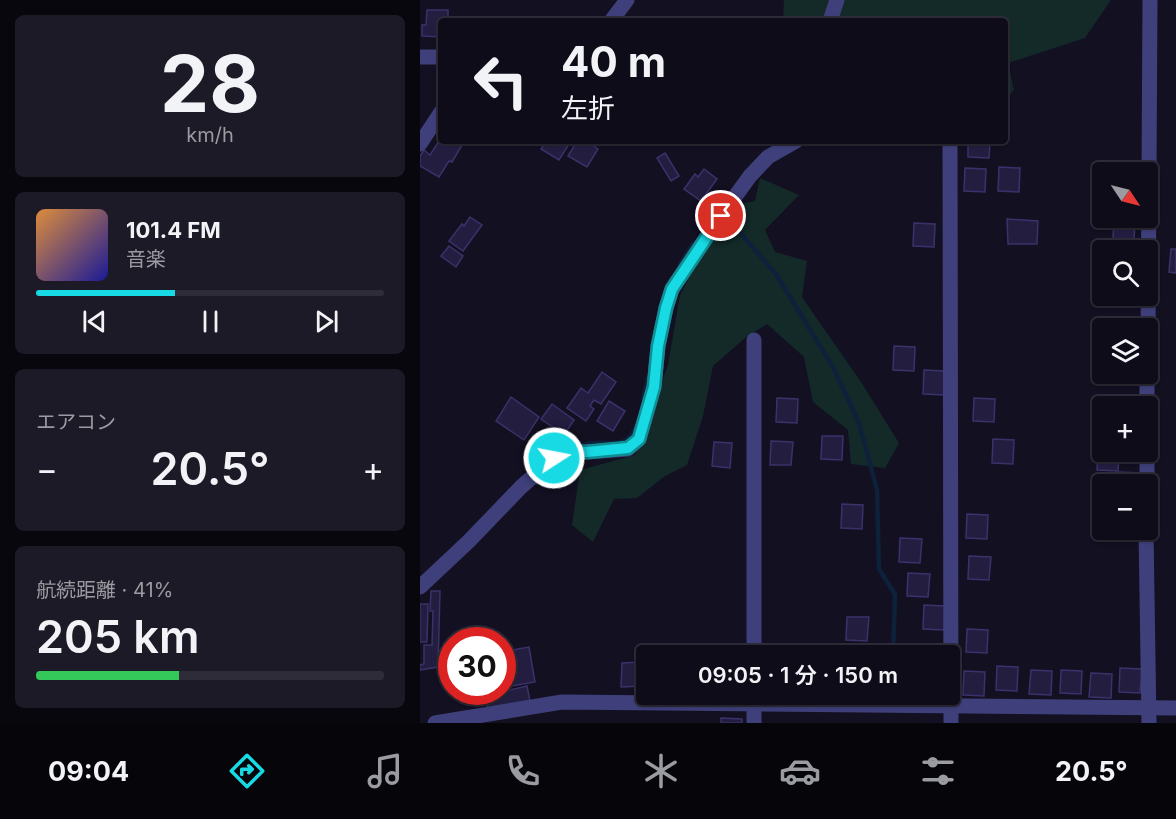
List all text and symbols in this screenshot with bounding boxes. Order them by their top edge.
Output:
text: 28 [160,36,260,131]
text: 40 m [561,36,666,87]
icon: left [462,42,540,120]
text: 左折 [561,92,615,125]
text: km/h [186,123,234,147]
north arrow [1092,162,1158,228]
map controls [1092,162,1158,540]
pin [695,190,746,241]
icon: arrive [704,199,737,232]
text: 101.4 FM [126,217,221,243]
button: search [1092,240,1158,306]
text: 音楽 [126,247,166,271]
icon: previous [78,305,111,338]
icon: pause [194,305,227,338]
icon: next [310,305,343,338]
button: layers [1092,318,1158,384]
button: + [1092,396,1158,462]
text: エアコン [36,410,116,434]
position arrow [522,426,586,490]
text: 20.5° [150,441,270,496]
text: − [36,449,58,489]
text: + [362,449,384,489]
button: − [1092,474,1158,540]
text: 航続距離 · 41% [36,578,173,602]
text: 205 km [36,609,200,664]
speed limit sign: 30 [438,627,516,705]
text: 09:05 · 1 分 · 150 m [698,662,898,688]
icon: directions [226,750,268,792]
icon: music [364,750,406,792]
icon: phone [502,750,544,792]
icon: climate [640,750,682,792]
icon: car [779,750,821,792]
icon: filters [917,750,959,792]
text: 09:04 [48,755,129,788]
text: 20.5° [1055,755,1128,788]

